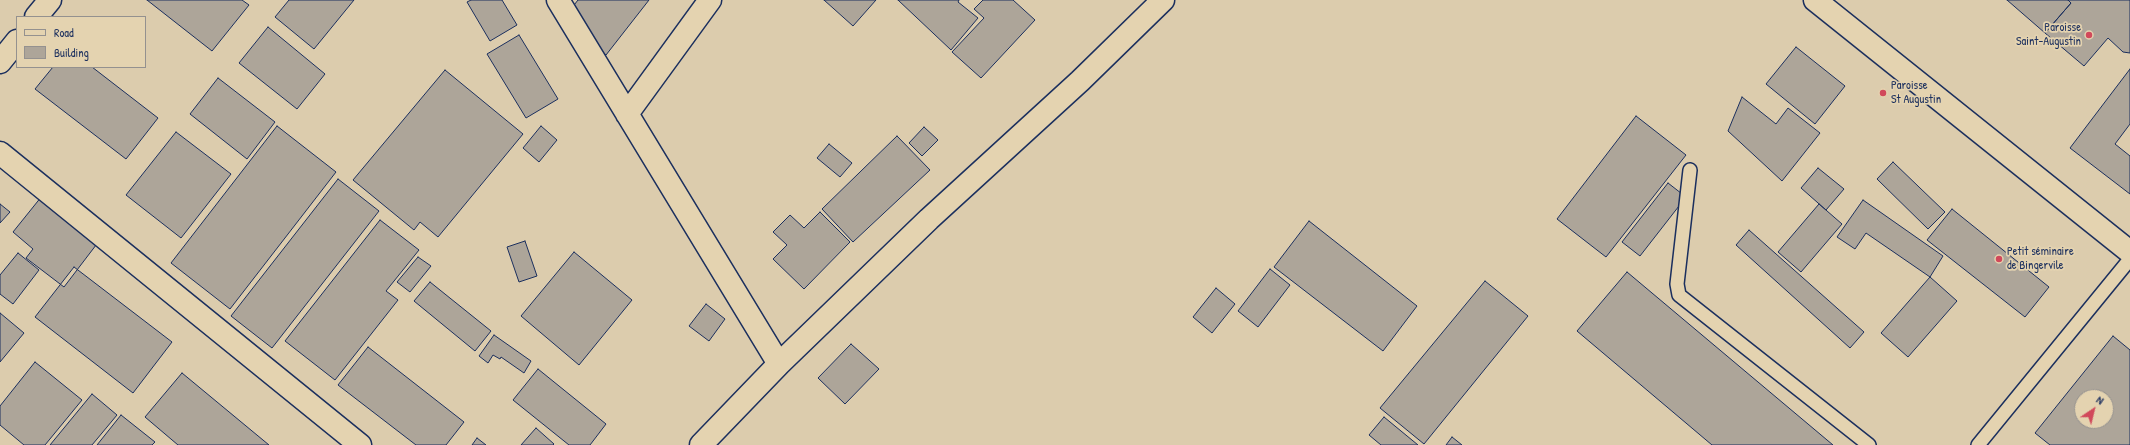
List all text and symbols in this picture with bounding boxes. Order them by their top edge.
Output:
legend [16,16,146,68]
place label: Paroisse Saint-Augustin [2016,21,2081,49]
text: Road [54,24,74,41]
marker: Paroisse Saint-Augustin [2084,30,2094,40]
text: Building [54,44,89,61]
place label: Paroisse St Augustin [1891,79,1941,107]
marker: Paroisse St Augustin [1878,88,1888,98]
place label: Petit séminaire de Bingervile [2007,245,2074,273]
marker: Petit séminaire de Bingervile [1994,254,2004,264]
north arrow [2074,389,2114,429]
text: N [2094,393,2107,407]

